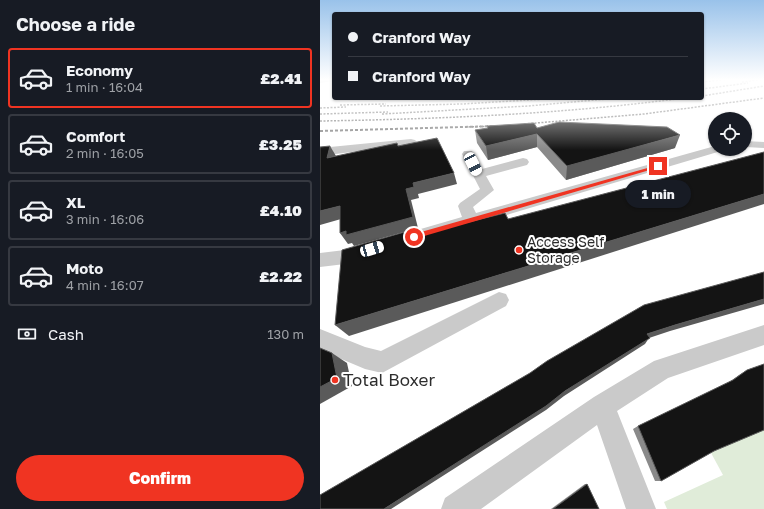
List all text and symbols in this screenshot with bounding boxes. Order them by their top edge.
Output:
text: Choose a ride [16,13,135,35]
text: Cranford Way [372,28,471,46]
icon: car [18,60,54,96]
text: Economy [66,61,133,79]
text: Cranford Way [372,67,471,85]
text: £2.41 [260,69,302,87]
text: 1 min · 16:04 [66,79,143,95]
map controls [708,112,752,156]
button: locate [708,112,752,156]
icon: car [18,126,54,162]
text: Comfort [66,127,125,145]
text: £3.25 [259,135,302,153]
text: 2 min · 16:05 [66,145,144,161]
car [462,151,484,177]
route end [649,157,667,175]
callout: 1 min [625,180,691,208]
text: 1 min [641,186,675,202]
icon: car [18,192,54,228]
text: XL [66,193,85,211]
text: £4.10 [260,201,302,219]
text: 3 min · 16:06 [66,211,144,227]
route start [405,228,423,246]
place label: Access Self Storage [527,233,604,266]
car [359,240,385,258]
marker: Access Self Storage [514,245,524,255]
icon: car [18,258,54,294]
text: Moto [66,259,103,277]
text: £2.22 [259,267,302,285]
text: 4 min · 16:07 [66,277,144,293]
icon: cash [16,323,38,345]
text: Cash [48,325,84,343]
text: 130 m [267,326,304,342]
place label: Total Boxer [343,369,435,390]
marker: Total Boxer [330,375,340,385]
button: Confirm [16,455,304,501]

